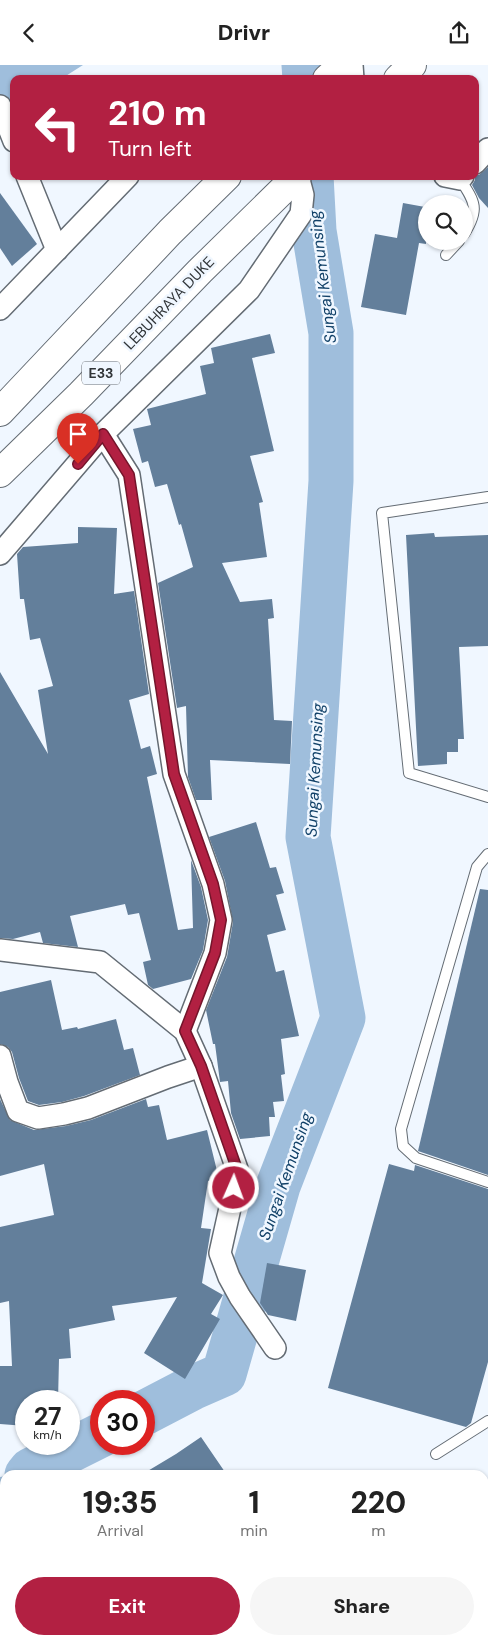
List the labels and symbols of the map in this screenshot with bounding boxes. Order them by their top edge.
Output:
water label: Sungai Kemunsing [304,208,341,345]
street label: LEBUHRAYA DUKE [119,252,219,354]
road number: E33 [82,361,120,385]
pin [57,413,99,464]
water label: Sungai Kemunsing [301,701,329,838]
water label: Sungai Kemunsing [254,1108,318,1243]
position arrow [207,1161,259,1213]
speed limit sign: 30 [90,1390,155,1455]

